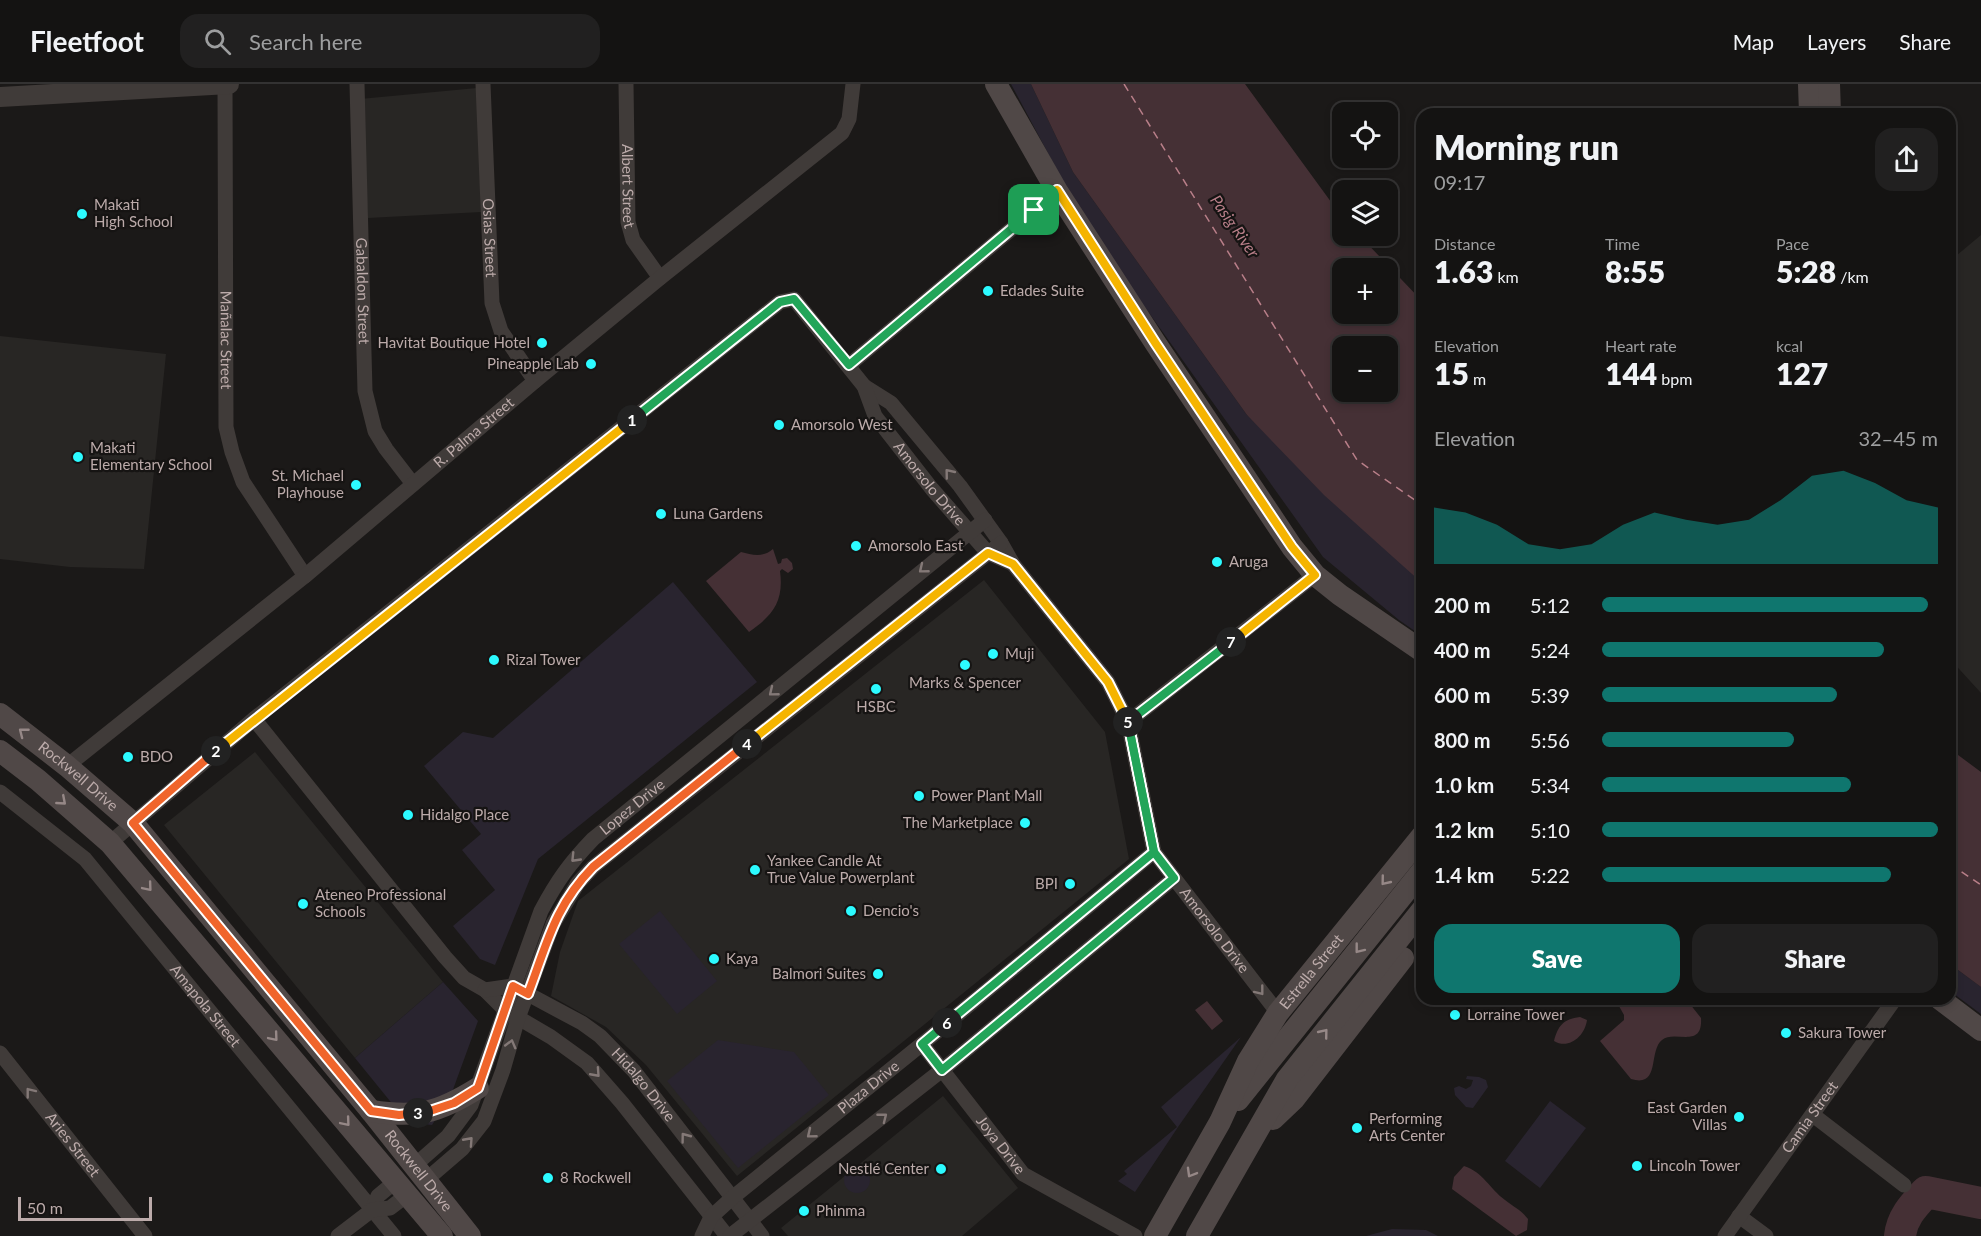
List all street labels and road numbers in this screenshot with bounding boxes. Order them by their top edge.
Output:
street label: Albert Street [619,144,639,231]
street label: Osias Street [480,198,501,278]
street label: Gabaldon Street [353,237,374,345]
street label: Mañalac Street [218,291,236,390]
street label: R. Palma Street [429,392,518,471]
street label: Amorsolo Drive [890,438,970,529]
street label: Rockwell Drive [35,737,122,814]
street label: Lopez Drive [596,774,668,838]
street label: Amorsolo Drive [1177,883,1254,976]
street label: Estrella Street [1275,930,1347,1012]
street label: Amapola Street [167,960,246,1050]
street label: Hidalgo Drive [608,1043,680,1125]
street label: Plaza Drive [833,1056,902,1117]
street label: Camia Street [1777,1077,1842,1156]
street label: Aries Street [42,1108,105,1180]
street label: Joya Drive [973,1112,1030,1177]
street label: Rockwell Drive [382,1126,457,1215]

